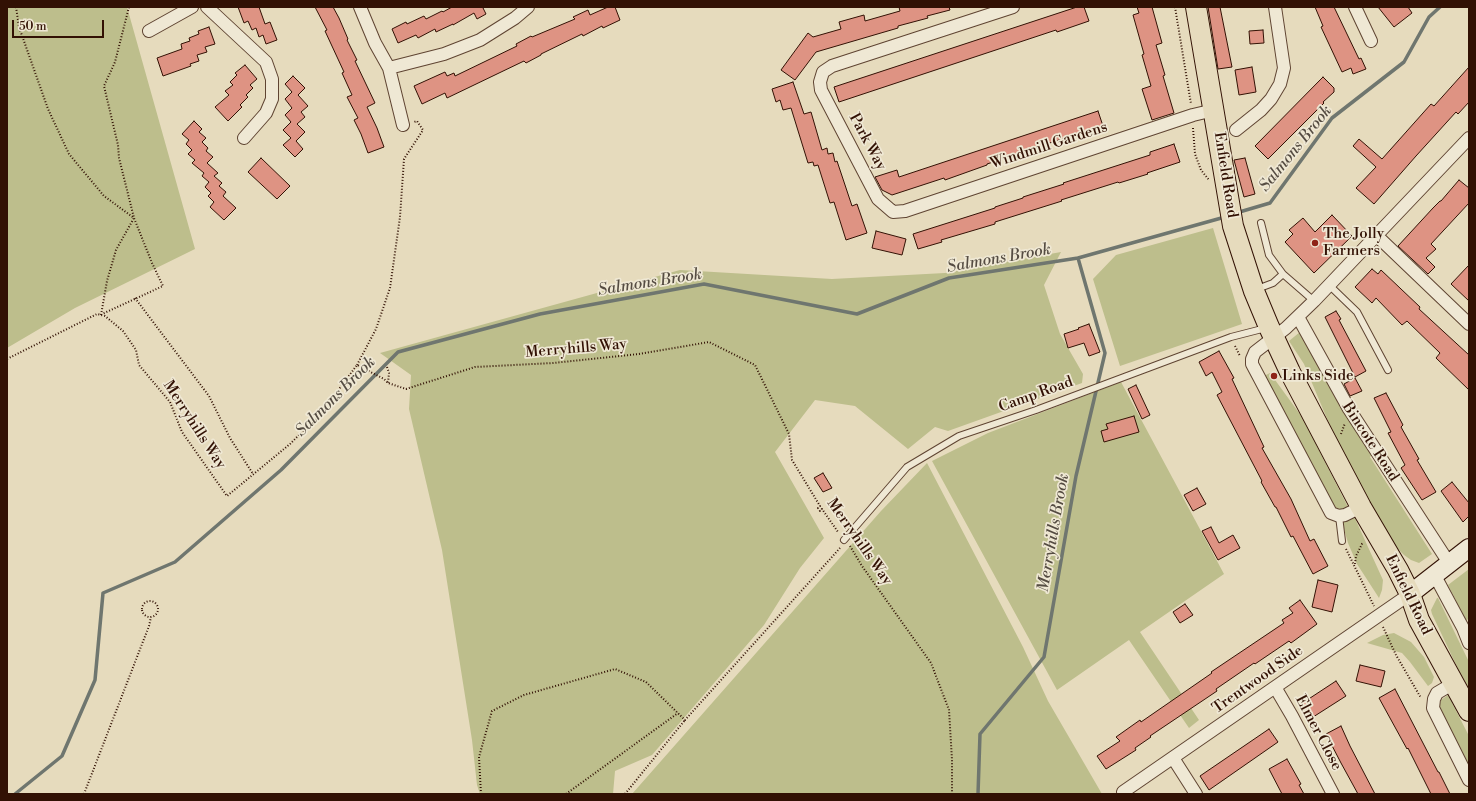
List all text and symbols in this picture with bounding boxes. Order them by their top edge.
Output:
scale bar [14,12,106,38]
text: 50 m [19,19,47,34]
water label: Salmons Brook [1255,102,1337,196]
street label: Park Way [845,111,889,173]
street label: Windmill Gardens [988,119,1110,173]
street label: Enfield Road [1209,131,1241,219]
place label: The Jolly Farmers [1323,225,1384,260]
marker: The Jolly Farmers [1310,238,1320,248]
water label: Salmons Brook [946,240,1052,278]
water label: Salmons Brook [597,265,703,301]
street label: Merryhills Way [525,336,627,362]
water label: Salmons Brook [292,353,380,441]
place label: Links Side [1282,367,1354,385]
marker: Links Side [1269,371,1279,381]
street label: Camp Road [996,373,1076,417]
street label: Merryhills Way [159,377,229,473]
street label: Bincote Road [1338,399,1402,485]
water label: Merryhills Brook [1034,473,1074,593]
street label: Merryhills Way [822,495,896,589]
street label: Enfield Road [1381,552,1435,638]
street label: Trentwood Side [1209,642,1307,718]
street label: Elmer Close [1291,692,1345,774]

